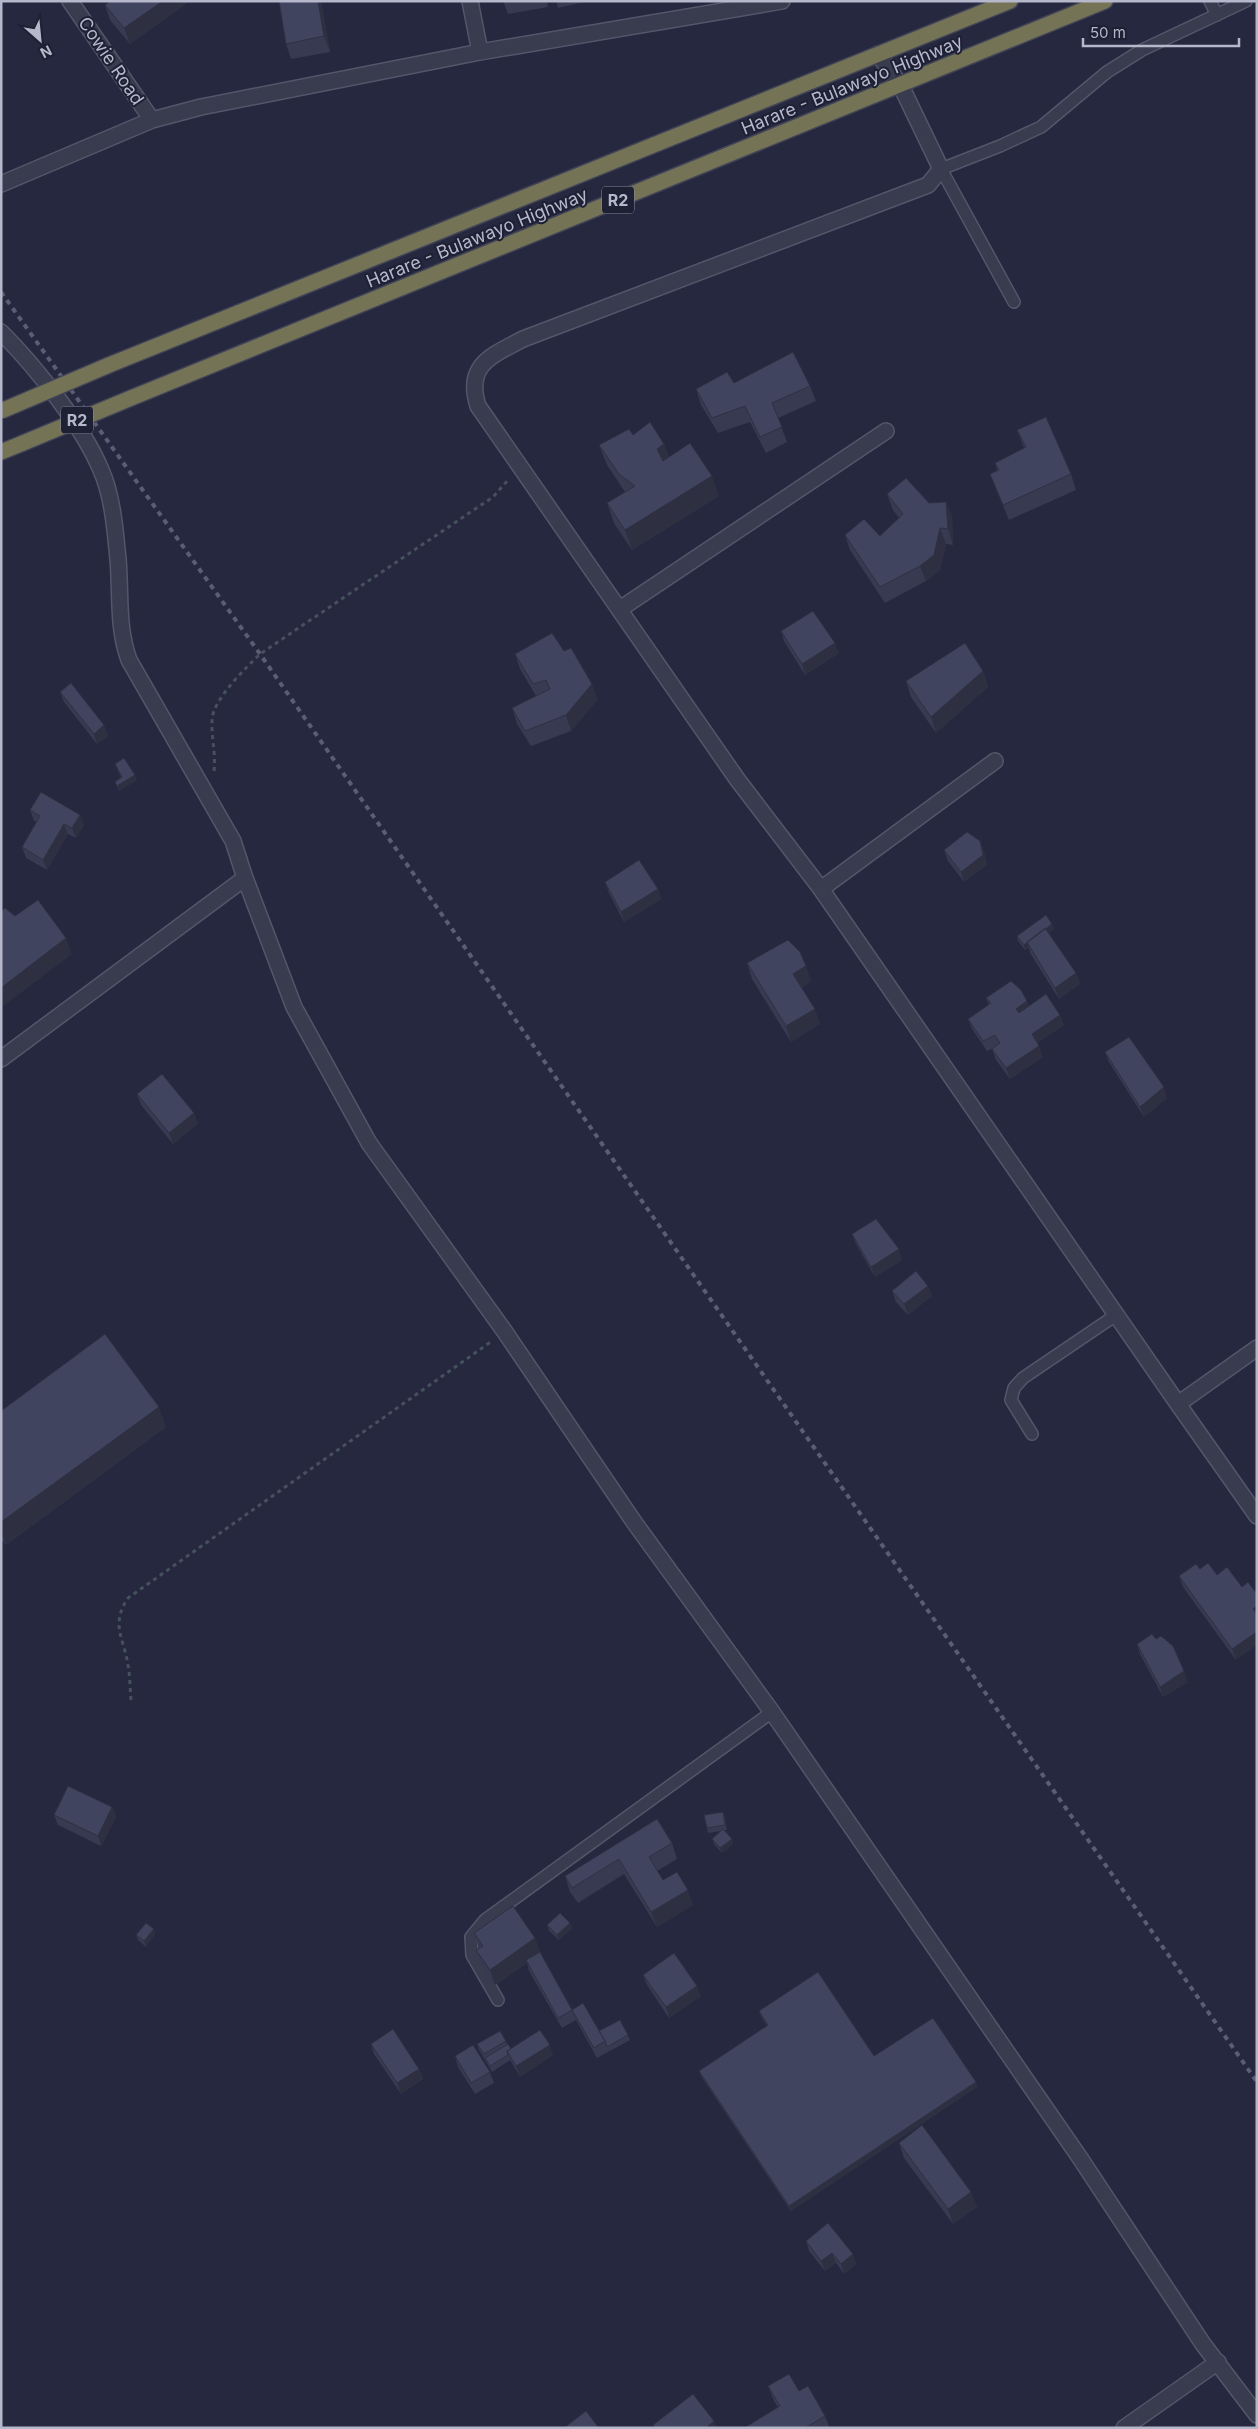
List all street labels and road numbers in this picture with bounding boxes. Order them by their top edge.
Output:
street label: Cowie Road [74,13,149,109]
street label: Harare - Bulawayo Highway [738,30,966,139]
street label: Harare - Bulawayo Highway [363,183,591,292]
road number: R2 [602,186,634,214]
road number: R2 [61,406,93,434]

